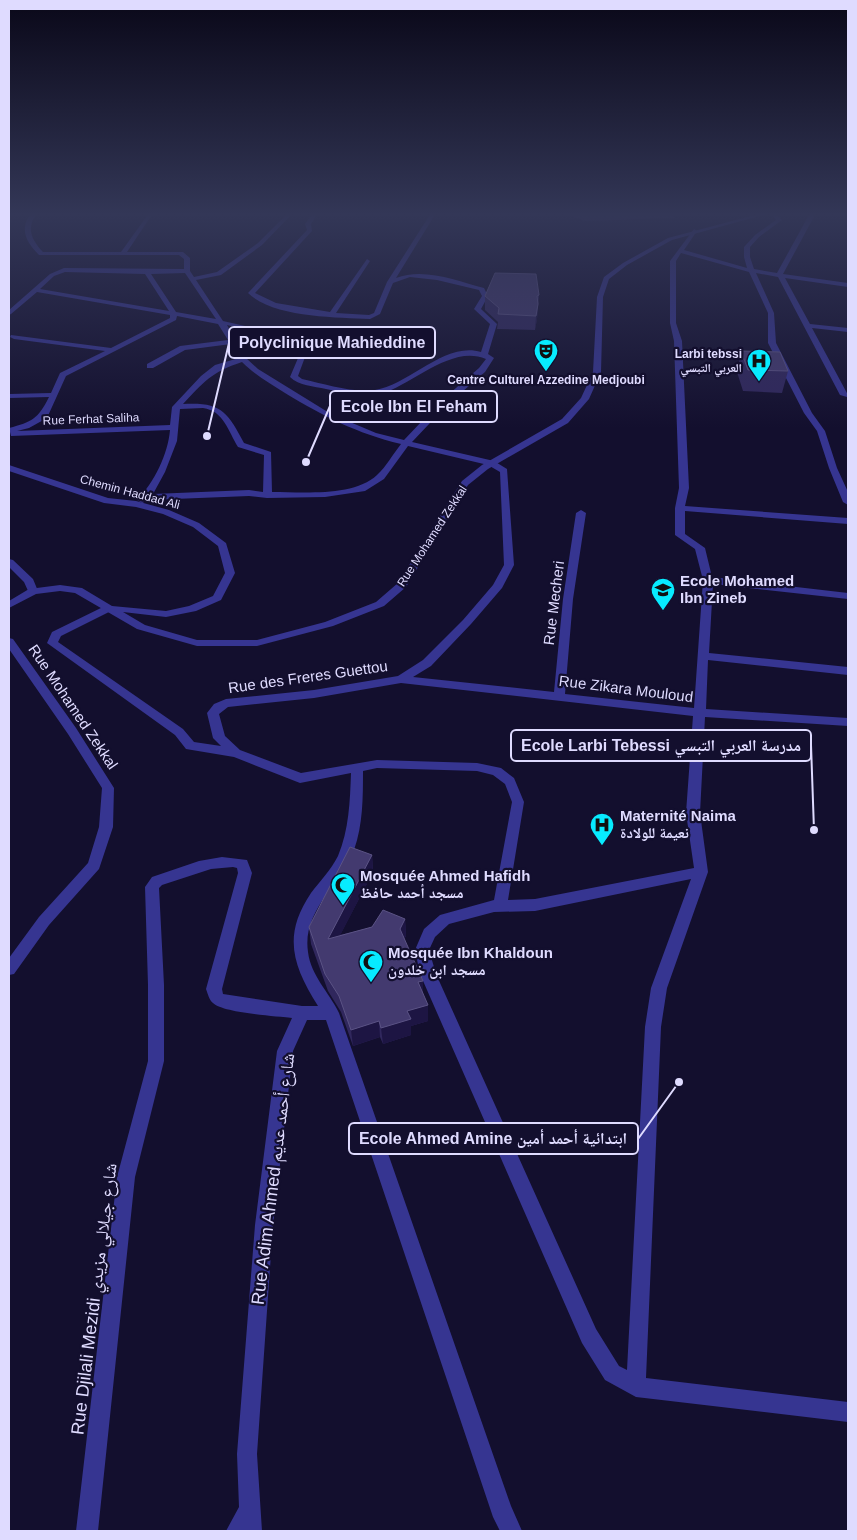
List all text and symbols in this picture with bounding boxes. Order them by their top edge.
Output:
callout: Polyclinique Mahieddine [229,327,435,358]
text: Polyclinique Mahieddine [239,334,425,351]
theatre icon: Centre Culturel Azzedine Medjoubi [533,338,559,372]
place label: Larbi tebssi العربي التبسي [675,347,742,378]
hospital icon: Larbi tebssi العربي التبسي [746,348,772,382]
place label: Centre Culturel Azzedine Medjoubi [447,373,645,387]
callout: Ecole Ibn El Feham [330,391,497,422]
text: Ecole Ibn El Feham [341,398,487,415]
street label: Rue Ferhat Saliha [42,410,140,428]
street label: Chemin Haddad Ali [79,472,181,512]
street label: Rue Mohamed Zekkal [394,483,470,589]
street label: Rue Mecheri [540,560,567,646]
place label: Ecole Mohamed Ibn Zineb [680,572,794,606]
school or university icon: Ecole Mohamed Ibn Zineb [650,577,676,611]
street label: Rue Mohamed Zekkal [25,641,121,772]
street label: Rue des Freres Guettou [227,657,389,696]
street label: Rue Zikara Mouloud [558,672,694,705]
callout: Ecole Larbi Tebessi مدرسة العربي التبسي [511,730,811,761]
text: Ecole Larbi Tebessi مدرسة العربي التبسي [521,737,801,758]
place label: Maternité Naima نعيمة للولادة [620,807,737,841]
hospital icon: Maternité Naima نعيمة للولادة [589,812,615,846]
place label: Mosquée Ahmed Hafidh مسجد أحمد حافظ [360,867,530,901]
mosque icon: Mosquée Ahmed Hafidh مسجد أحمد حافظ [330,872,356,906]
place label: Mosquée Ibn Khaldoun مسجد ابن خلدون [388,944,553,979]
mosque icon: Mosquée Ibn Khaldoun مسجد ابن خلدون [358,949,384,983]
street label: Rue Adim Ahmed شارع أحمد عديم [247,1052,300,1306]
callout: Ecole Ahmed Amine ابتدائية أحمد أمين [349,1123,638,1154]
text: Ecole Ahmed Amine ابتدائية أحمد أمين [359,1129,627,1148]
street label: Rue Djilali Mezidi شارع جيلالي مزيدي [67,1162,125,1437]

